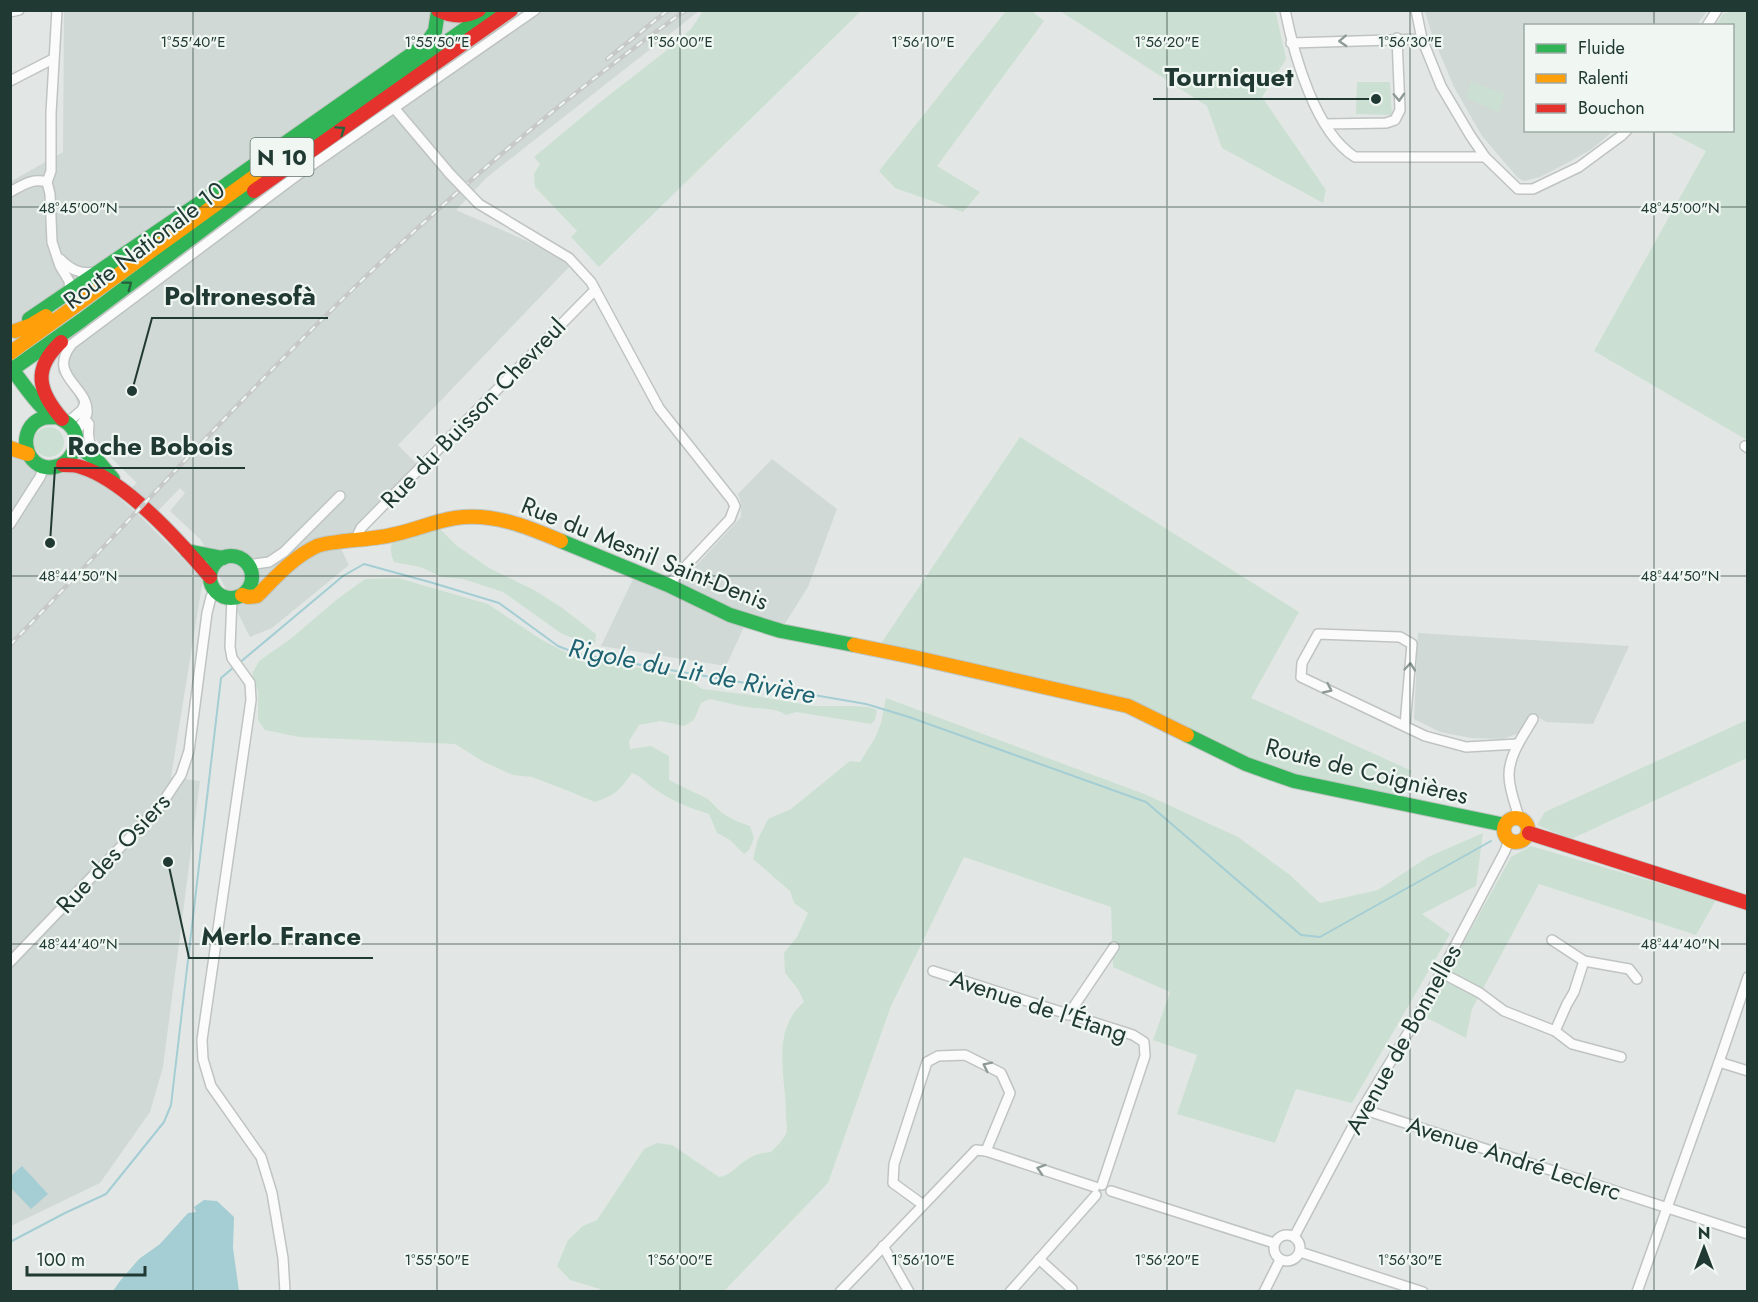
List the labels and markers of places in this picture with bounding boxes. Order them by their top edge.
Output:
callout: Tourniquet [1153,55,1306,99]
callout: Poltronesofà [152,274,328,318]
callout: Roche Bobois [55,424,245,468]
callout: Merlo France [189,914,373,958]

